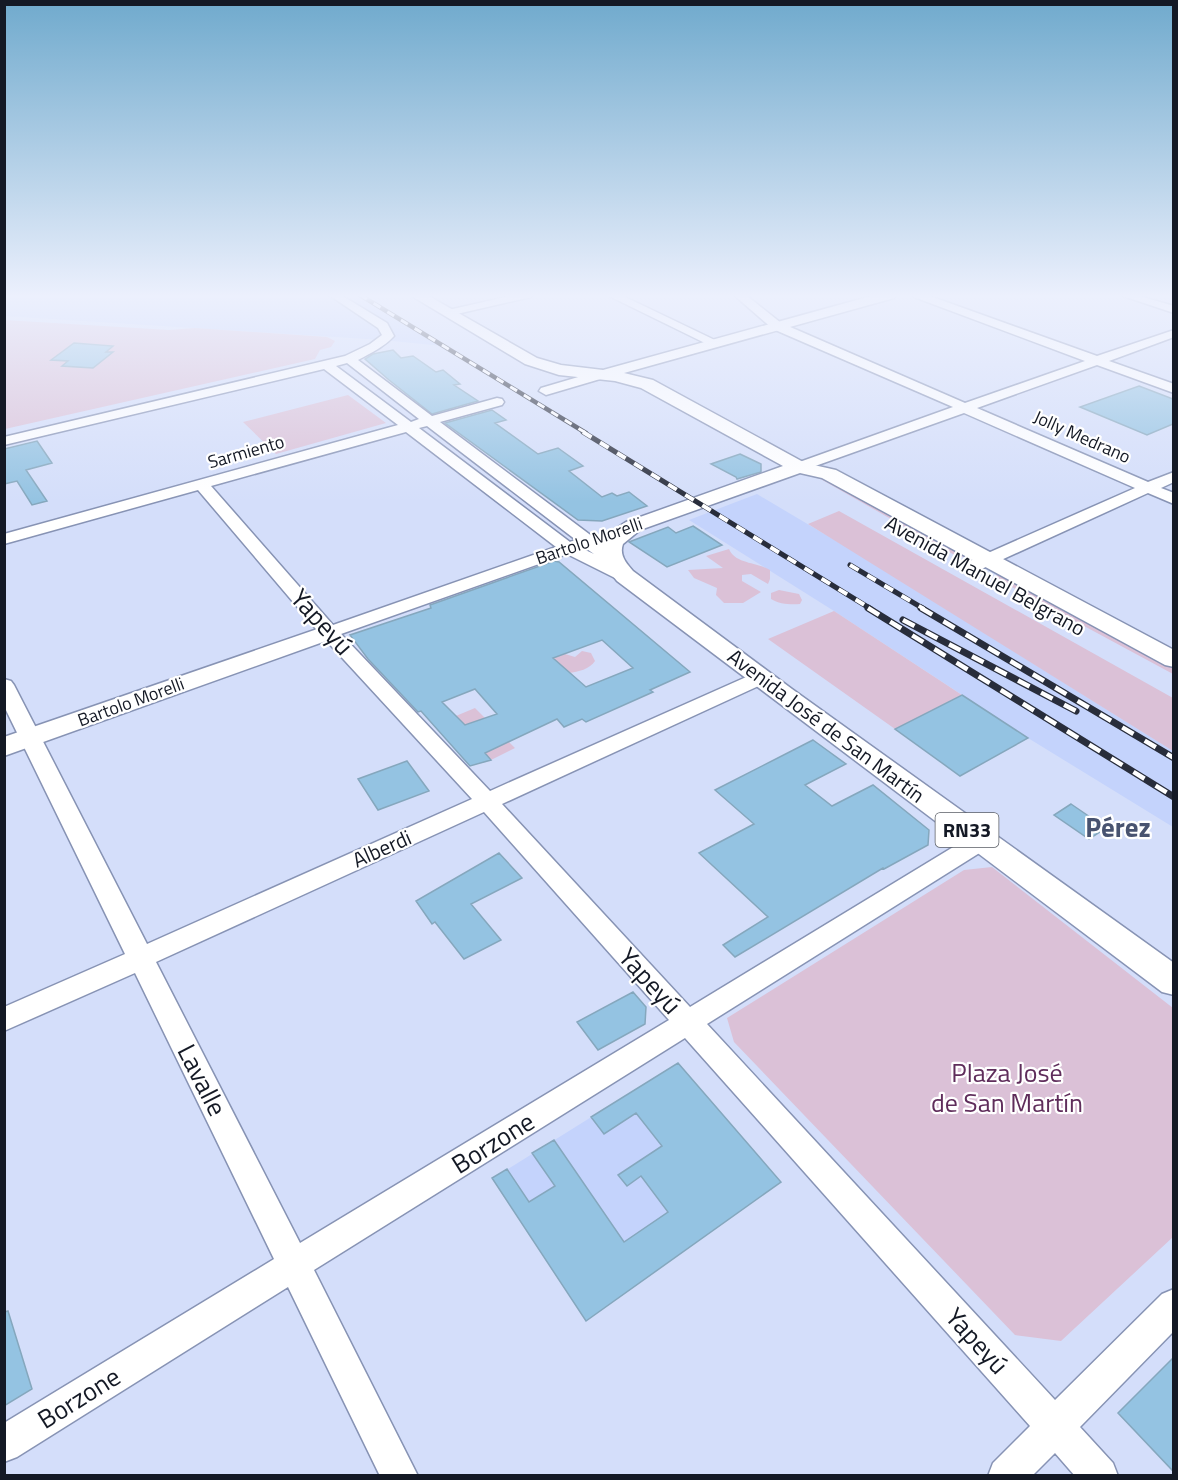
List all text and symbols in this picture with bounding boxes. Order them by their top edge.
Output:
street label: Jolly Medrano [1029,403,1135,470]
street label: Sarmiento [204,428,287,475]
street label: Avenida Manuel Belgrano [879,507,1092,644]
street label: Bartolo Morelli [532,510,646,571]
street label: Yapeyú [282,580,363,664]
street label: Avenida José de San Martín [721,640,932,810]
street label: Bartolo Morelli [74,670,188,733]
district label: Pérez [1085,806,1151,847]
road number: RN33 [936,813,998,847]
street label: Alberdi [347,821,416,875]
street label: Yapeyú [610,939,691,1023]
street label: Lavalle [168,1037,237,1122]
park label: Plaza José de San Martín [931,1053,1083,1122]
street label: Borzone [444,1102,542,1183]
street label: Yapeyú [937,1299,1018,1383]
street label: Borzone [30,1357,128,1438]

